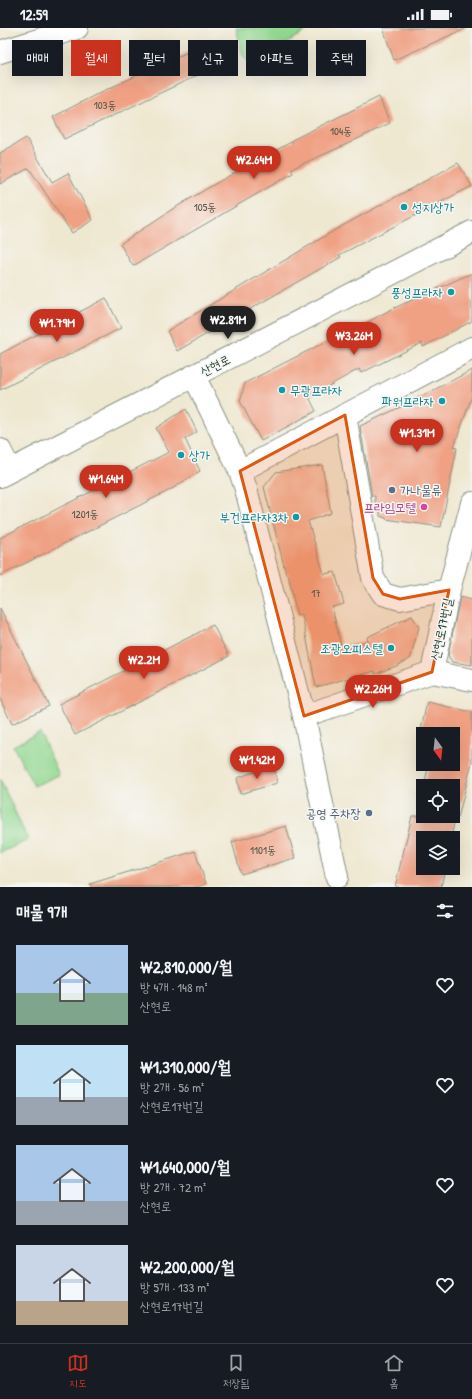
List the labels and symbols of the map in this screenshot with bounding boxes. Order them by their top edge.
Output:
house number: 103동 [94,98,116,112]
house number: 104동 [330,124,352,138]
pin: ₩2.64M [221,146,287,180]
place label: 성지상가 [412,198,454,216]
house number: 105동 [194,200,216,214]
marker: 성지상가 [399,202,409,212]
place label: 풍성프라자 [391,283,443,301]
marker: 풍성프라자 [446,287,456,297]
pin: ₩2.81M [195,306,261,340]
pin: ₩1.79M [24,309,90,343]
pin: ₩3.26M [321,322,387,356]
street label: 산현로 [197,350,233,380]
place label: 무광프라자 [290,381,342,399]
marker: 무광프라자 [277,385,287,395]
place label: 파워프라자 [382,392,434,410]
marker: 파워프라자 [437,396,447,406]
pin: ₩1.31M [384,419,450,453]
place label: 상가 [189,446,210,464]
marker: 상가 [176,450,186,460]
pin: ₩1.64M [73,465,139,499]
place label: 가나물류 [400,481,442,499]
marker: 가나물류 [387,485,397,495]
place label: 프라임모텔 [364,498,417,516]
marker: 프라임모텔 [419,502,429,512]
house number: 1201동 [72,507,99,521]
place label: 부건프라자3차 [219,508,289,526]
marker: 부건프라자3차 [291,512,301,522]
house number: 17 [311,586,321,600]
street label: 산현로17번길 [426,596,456,662]
place label: 조광오피스텔 [320,639,384,657]
marker: 조광오피스텔 [386,643,396,653]
pin: ₩2.2M [116,646,172,680]
pin: ₩2.26M [340,675,406,709]
north arrow [416,727,460,771]
pin: ₩1.42M [224,746,290,780]
place label: 공영 주차장 [306,804,361,822]
marker: 공영 주차장 [364,808,374,818]
house number: 1101동 [250,843,276,857]

